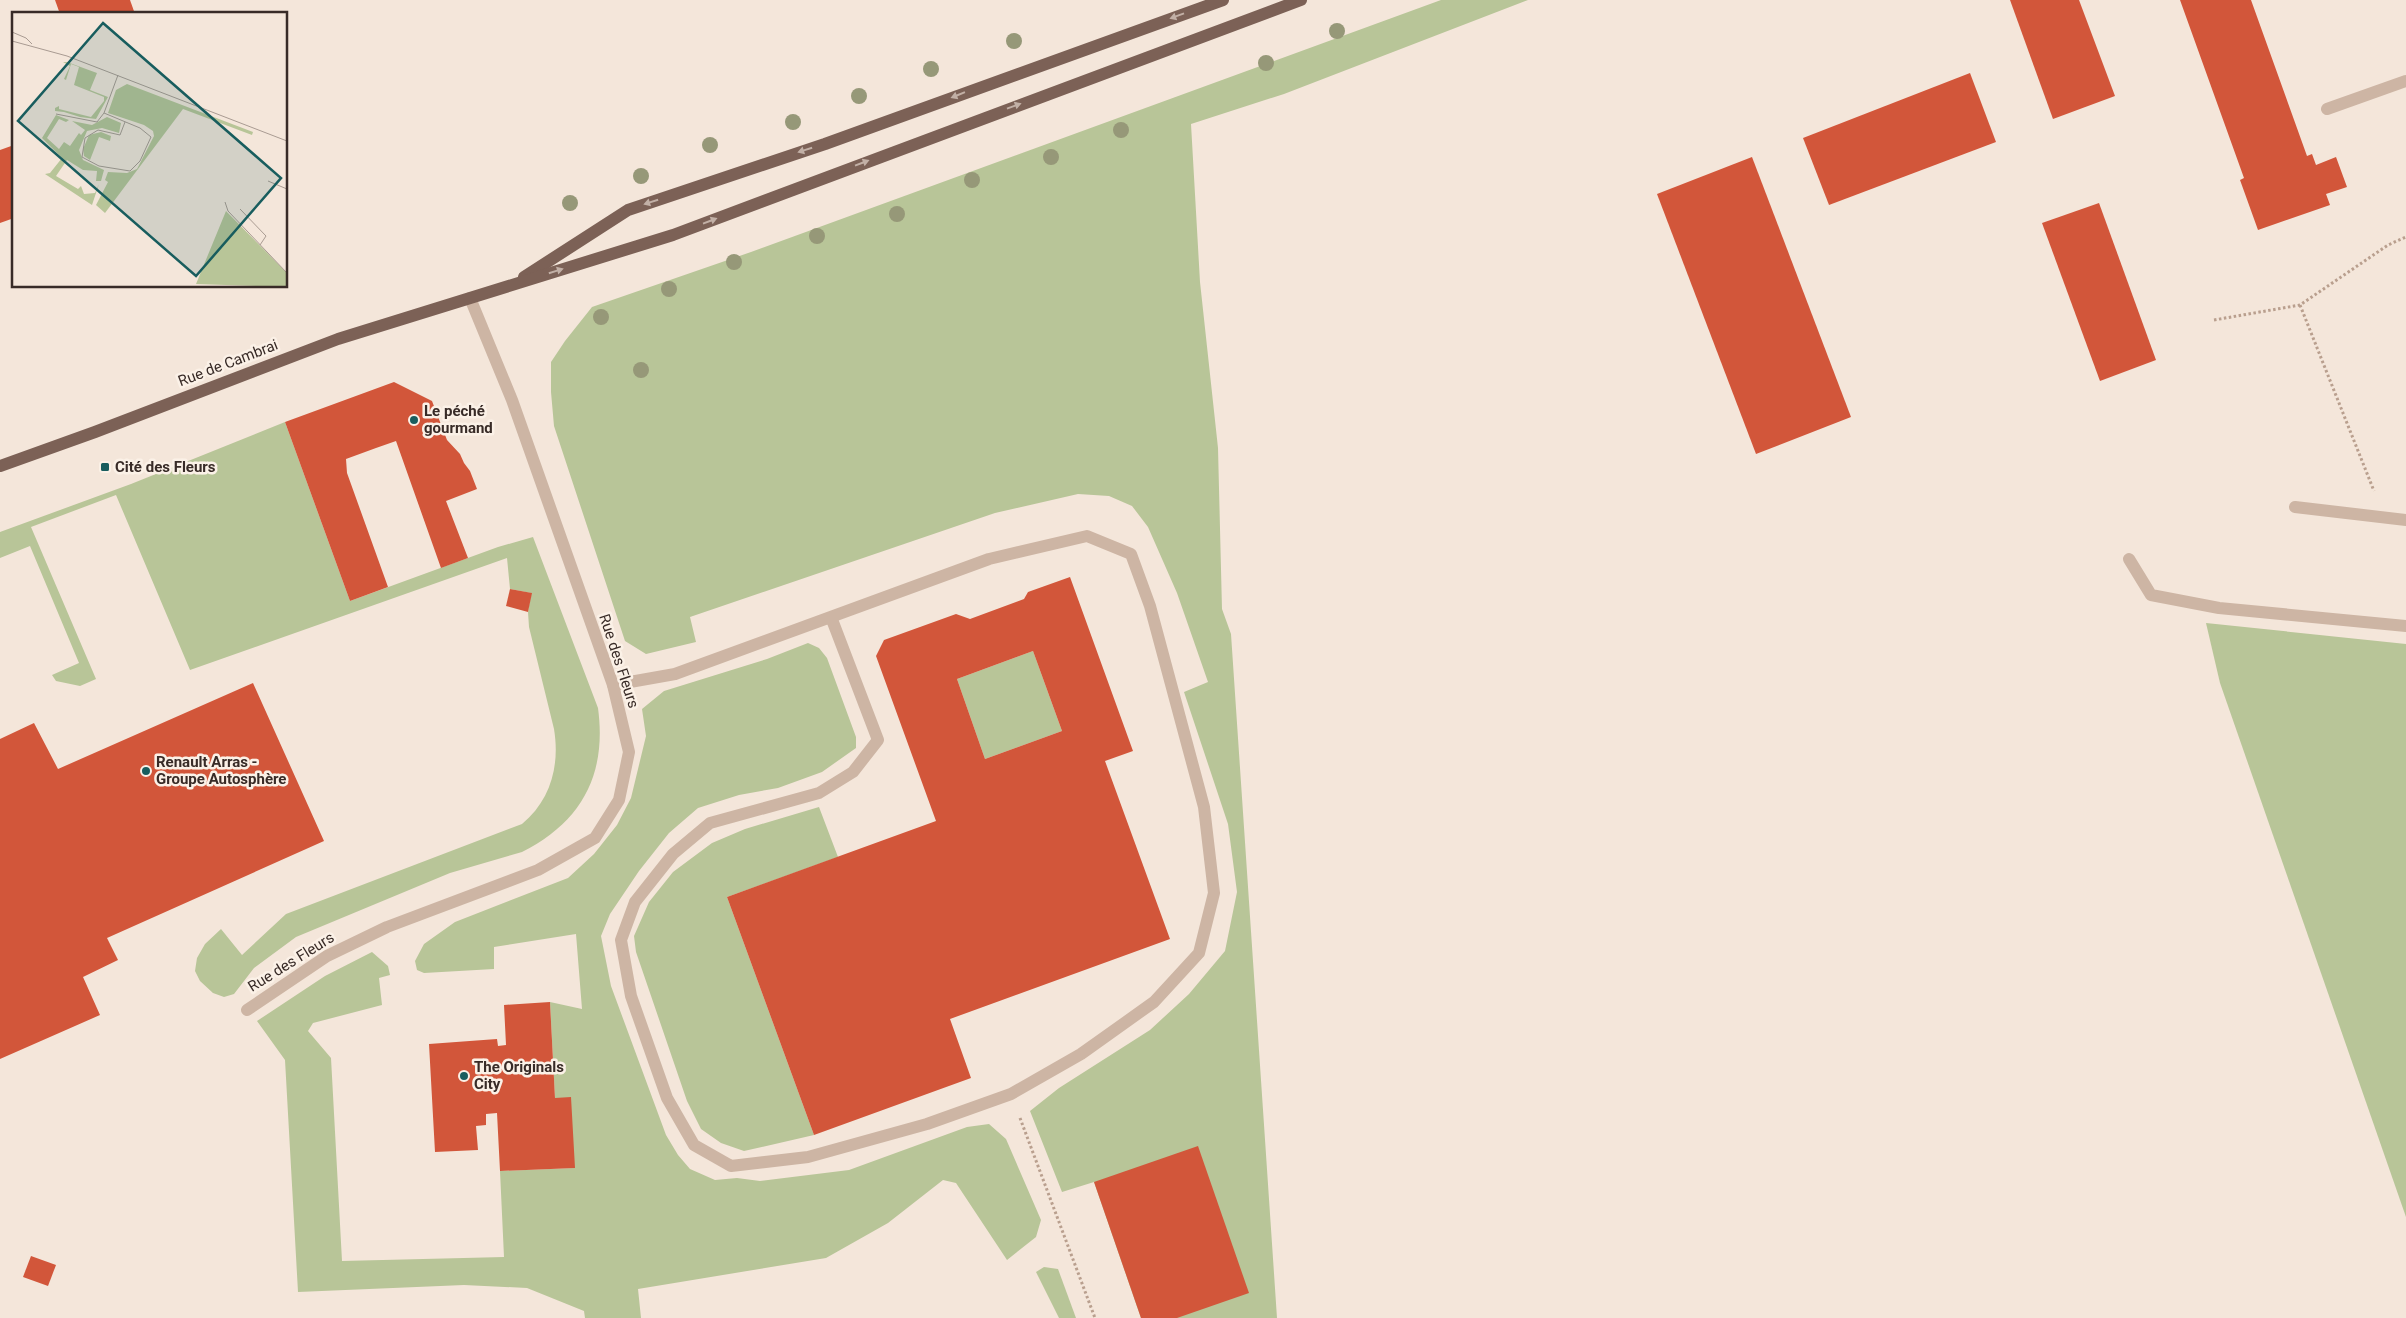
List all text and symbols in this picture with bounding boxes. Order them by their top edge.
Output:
inset map [12,12,288,288]
one-way arrow [1169,12,1184,20]
one-way arrow [951,92,965,100]
one-way arrow [1007,102,1022,109]
one-way arrow [798,147,813,155]
one-way arrow [855,159,870,167]
one-way arrow [643,198,658,206]
one-way arrow [703,217,718,225]
one-way arrow [548,267,563,275]
street label: Rue de Cambrai [176,336,280,390]
place label: Le péché gourmand [424,402,493,437]
marker: Le péché gourmand [408,414,420,426]
place label: Cité des Fleurs [115,458,216,476]
marker: Cité des Fleurs [99,461,111,473]
street label: Rue des Fleurs [595,612,643,710]
place label: Renault Arras - Groupe Autosphère [156,753,286,788]
marker: Renault Arras - Groupe Autosphère [140,765,152,777]
street label: Rue des Fleurs [245,928,337,996]
place label: The Originals City [474,1058,564,1093]
marker: The Originals City [458,1070,470,1082]

